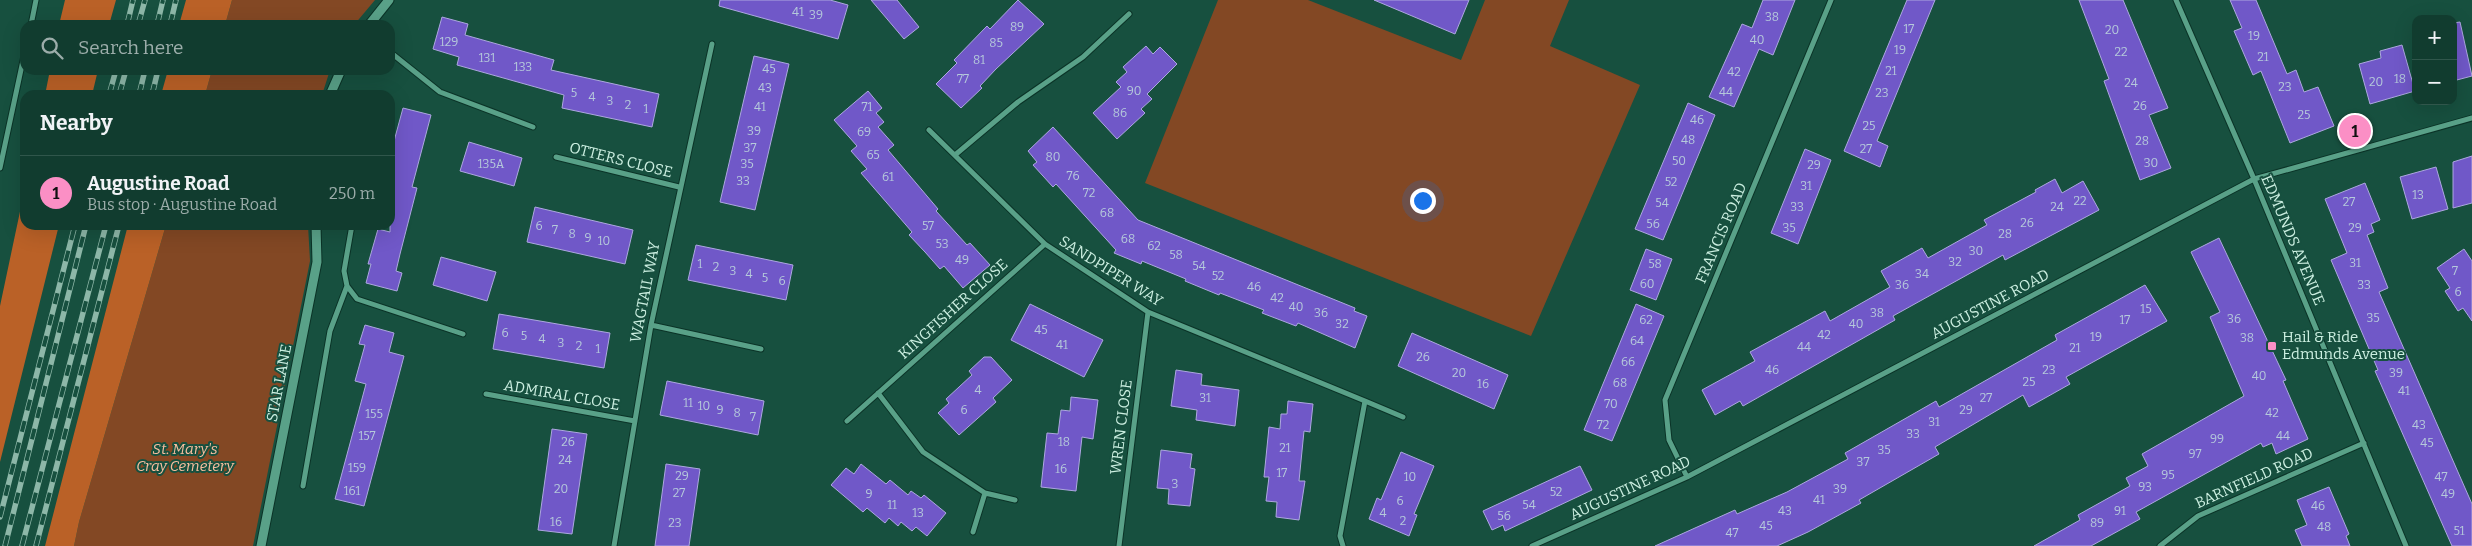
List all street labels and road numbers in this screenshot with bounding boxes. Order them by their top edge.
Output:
street label: OTTERS CLOSE [568,139,674,181]
street label: EDMUNDS AVENUE [2257,172,2329,308]
street label: FRANCIS ROAD [1692,180,1750,286]
street label: SANDPIPER WAY [1056,232,1166,310]
street label: WAGTAIL WAY [626,240,664,344]
street label: KINGFISHER CLOSE [895,255,1011,363]
street label: AUGUSTINE ROAD [1928,265,2052,343]
street label: STAR LANE [263,343,295,423]
street label: ADMIRAL CLOSE [503,376,621,414]
street label: WREN CLOSE [1106,378,1136,476]
street label: BARNFIELD ROAD [2192,444,2316,512]
street label: AUGUSTINE ROAD [1567,452,1693,524]

